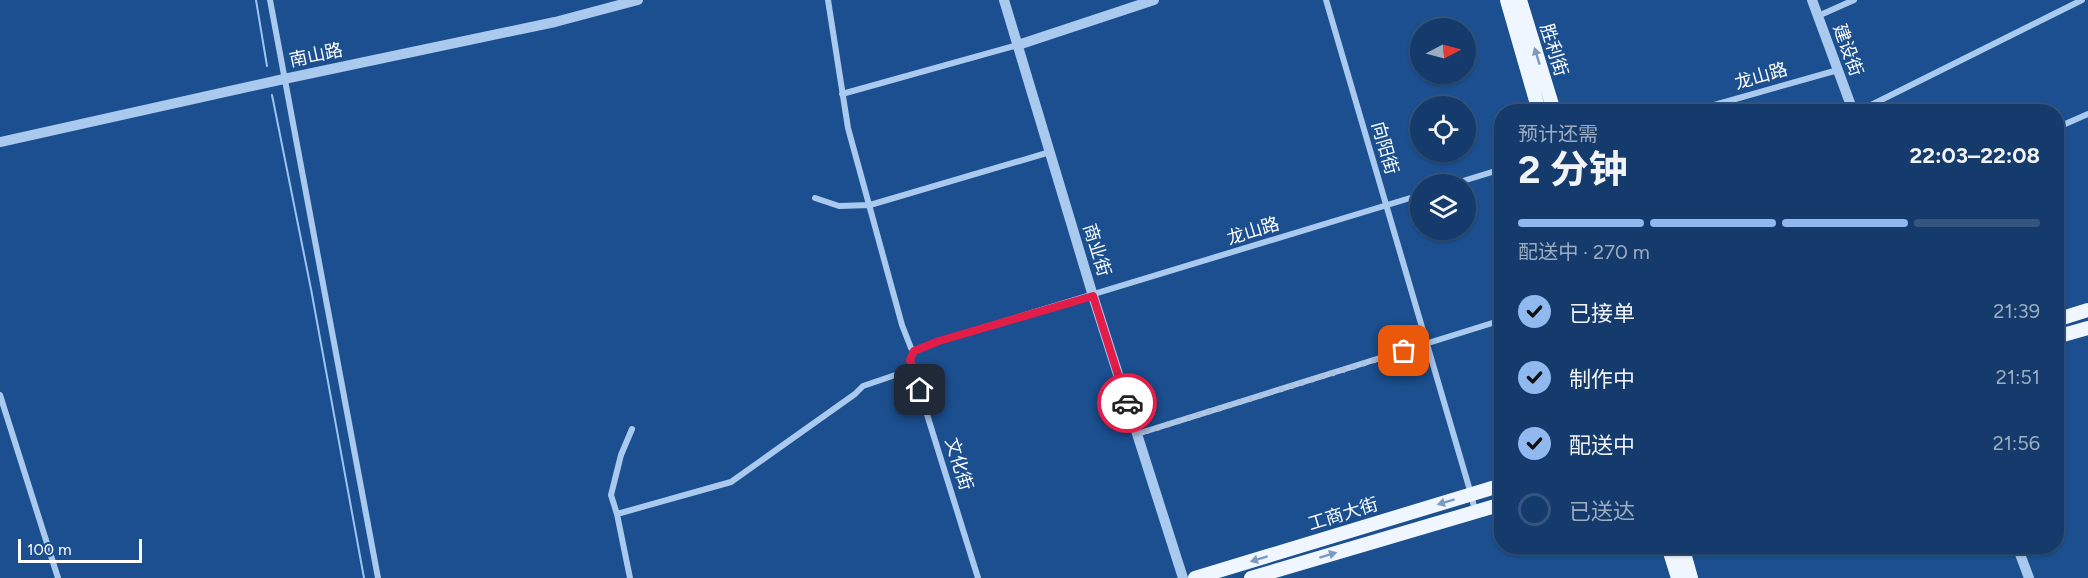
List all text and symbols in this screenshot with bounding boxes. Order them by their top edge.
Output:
north arrow [1410,18,1476,84]
map controls [1410,18,1476,240]
street label: 胜利街 [1536,21,1572,79]
street label: 建设街 [1828,21,1868,79]
street label: 南山路 [287,39,345,71]
one-way arrow [1532,46,1541,64]
street label: 龙山路 [1732,58,1790,94]
button: locate [1410,96,1476,162]
street label: 向阳街 [1367,119,1403,177]
text: 预计还需 [1518,122,1598,146]
text: 22:03–22:08 [1909,142,2040,169]
text: 2 分钟 [1518,146,1628,193]
button: layers [1410,174,1476,240]
street label: 龙山路 [1224,213,1282,249]
street label: 商业街 [1079,221,1115,279]
text: 配送中 · 270 m [1518,240,1650,264]
icon: check [1518,295,1551,328]
text: 21:39 [1993,299,2040,323]
text: 已接单 [1569,300,1635,327]
pin [1378,325,1429,376]
icon: bag [1387,334,1420,367]
icon: check [1518,361,1551,394]
pin [894,364,945,415]
text: 21:51 [1996,365,2040,389]
text: 制作中 [1569,366,1635,393]
icon: home [903,373,936,406]
courier [1097,373,1157,433]
icon: car [1111,387,1144,420]
icon: check [1518,427,1551,460]
text: 21:56 [1993,431,2040,455]
text: 配送中 [1569,432,1635,459]
street label: 文化街 [941,435,977,493]
street label: 工商大街 [1305,493,1381,535]
one-way arrow [1437,498,1455,507]
text: 已送达 [1569,498,1635,525]
scale bar [18,536,142,564]
text: 100 m [27,540,72,559]
one-way arrow [1319,550,1337,559]
one-way arrow [1250,555,1268,564]

